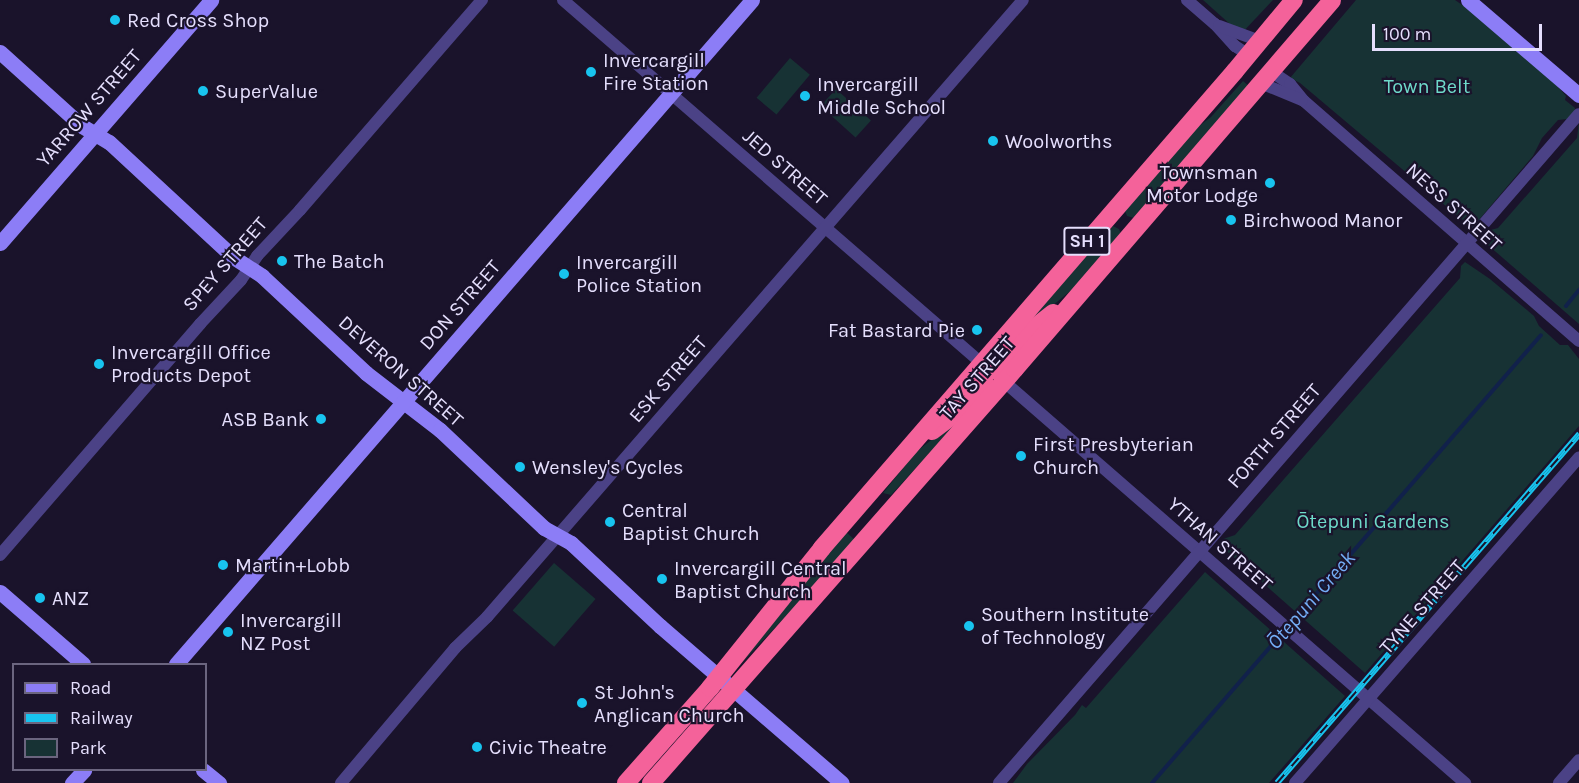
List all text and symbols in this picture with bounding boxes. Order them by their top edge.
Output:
place label: Red Cross Shop [127,8,269,32]
scale bar [1375,12,1544,50]
marker: Red Cross Shop [108,13,122,27]
text: 100 m [1383,23,1431,45]
street label: YARROW STREET [31,44,147,172]
place label: Invercargill Fire Station [603,48,709,95]
marker: Invercargill Fire Station [584,65,598,79]
place label: Invercargill Middle School [817,72,946,119]
park label: Town Belt [1384,74,1470,98]
place label: SuperValue [215,79,318,103]
marker: SuperValue [196,84,210,98]
marker: Invercargill Middle School [798,89,812,103]
street label: JED STREET [738,124,832,210]
place label: Woolworths [1005,129,1112,153]
marker: Woolworths [986,134,1000,148]
street label: NESS STREET [1401,158,1507,256]
place label: Townsman Motor Lodge [1146,160,1258,207]
marker: Townsman Motor Lodge [1263,176,1277,190]
place label: Birchwood Manor [1243,208,1402,232]
street label: SPEY STREET [178,212,272,316]
marker: Birchwood Manor [1224,213,1238,227]
road number: SH 1 [1063,226,1111,256]
place label: The Batch [294,249,384,273]
place label: Invercargill Police Station [576,250,702,297]
marker: The Batch [275,254,289,268]
street label: DON STREET [414,255,506,355]
marker: Invercargill Police Station [557,267,571,281]
street label: DEVERON STREET [334,310,468,432]
place label: Fat Bastard Pie [828,318,965,342]
marker: Fat Bastard Pie [970,323,984,337]
street label: ESK STREET [624,331,712,427]
street label: TAY STREET [934,331,1020,425]
place label: Invercargill Office Products Depot [111,340,271,387]
marker: Invercargill Office Products Depot [92,357,106,371]
street label: FORTH STREET [1222,379,1326,493]
place label: ASB Bank [221,407,309,431]
marker: ASB Bank [314,412,328,426]
place label: First Presbyterian Church [1033,432,1194,479]
marker: First Presbyterian Church [1014,449,1028,463]
place label: Wensley's Cycles [532,455,684,479]
marker: Wensley's Cycles [513,460,527,474]
street label: YTHAN STREET [1163,492,1277,596]
place label: Central Baptist Church [622,498,759,545]
park label: Ōtepuni Gardens [1296,509,1450,533]
marker: Central Baptist Church [603,515,617,529]
water label: Ōtepuni Creek [1261,546,1361,654]
place label: Martin+Lobb [235,553,350,577]
street label: TYNE STREET [1374,555,1470,659]
place label: Invercargill Central Baptist Church [674,556,847,603]
marker: Martin+Lobb [216,558,230,572]
marker: Invercargill Central Baptist Church [655,572,669,586]
place label: ANZ [52,586,89,610]
marker: ANZ [33,591,47,605]
place label: Southern Institute of Technology [981,602,1149,649]
place label: Invercargill NZ Post [240,608,342,655]
marker: Southern Institute of Technology [962,619,976,633]
marker: Invercargill NZ Post [221,625,235,639]
legend [12,663,207,771]
text: Road [70,677,111,699]
place label: St John's Anglican Church [594,680,745,727]
marker: St John's Anglican Church [575,696,589,710]
text: Railway [70,707,133,729]
place label: Civic Theatre [489,735,607,759]
text: Park [70,737,107,759]
marker: Civic Theatre [470,740,484,754]

